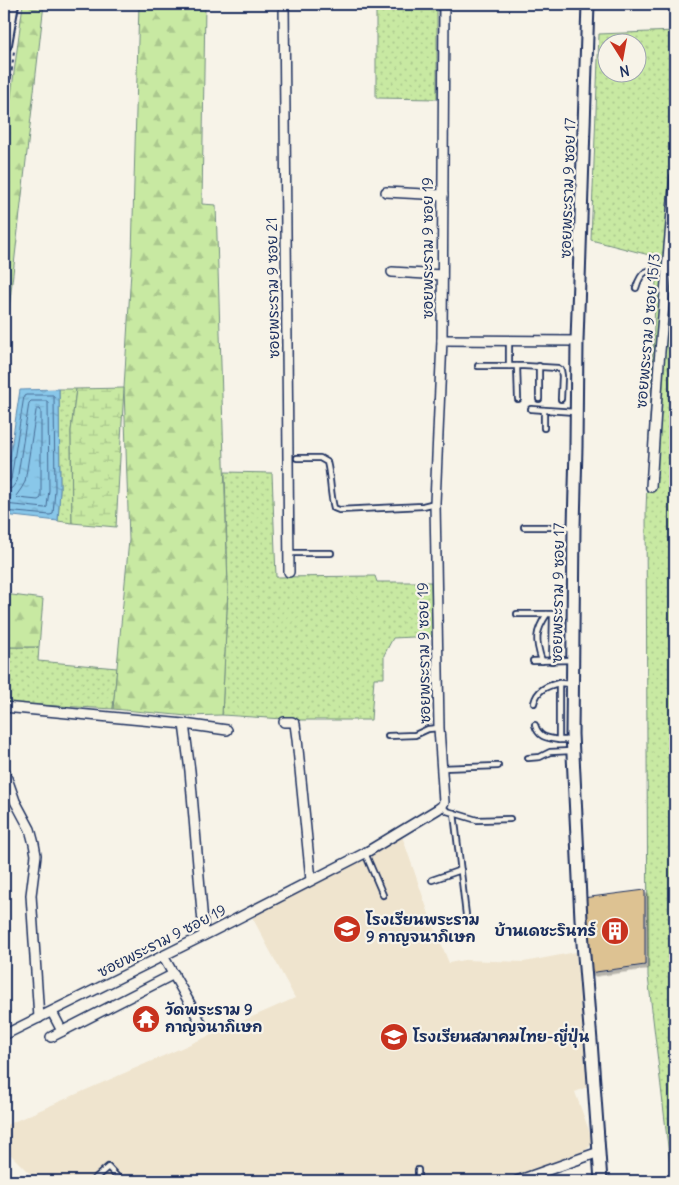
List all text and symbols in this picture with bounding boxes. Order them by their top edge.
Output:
north arrow [596,32,646,82]
text: N [618,61,631,81]
street label: ซอยพระราม 9 ซอย 17 [556,117,579,259]
street label: ซอยพระราม 9 ซอย 19 [418,177,437,319]
street label: ซอยพระราม 9 ซอย 21 [262,217,283,359]
street label: ซอยพระราม 9 ซอย 15/3 [631,253,664,409]
street label: ซอยพระราม 9 ซอย 17 [547,523,568,663]
street label: ซอยพระราม 9 ซอย 19 [413,582,434,724]
street label: ซอยพระราม 9 ซอย 19 [94,900,229,981]
place label: โรงเรียนพระราม 9 กาญจนาภิเษก [365,910,479,946]
school or university icon: โรงเรียนพระราม 9 กาญจนาภิเษก [332,914,362,944]
building icon: บ้านเดชะรินทร์ [600,916,630,946]
place label: บ้านเดชะรินทร์ [495,921,596,940]
place label: วัดพระราม 9 กาญจนาภิเษก [165,1000,262,1036]
temple icon: วัดพระราม 9 กาญจนาภิเษก [131,1004,161,1034]
school or university icon: โรงเรียนสมาคมไทย-ญี่ปุ่น [379,1022,409,1052]
place label: โรงเรียนสมาคมไทย-ญี่ปุ่น [412,1023,589,1048]

